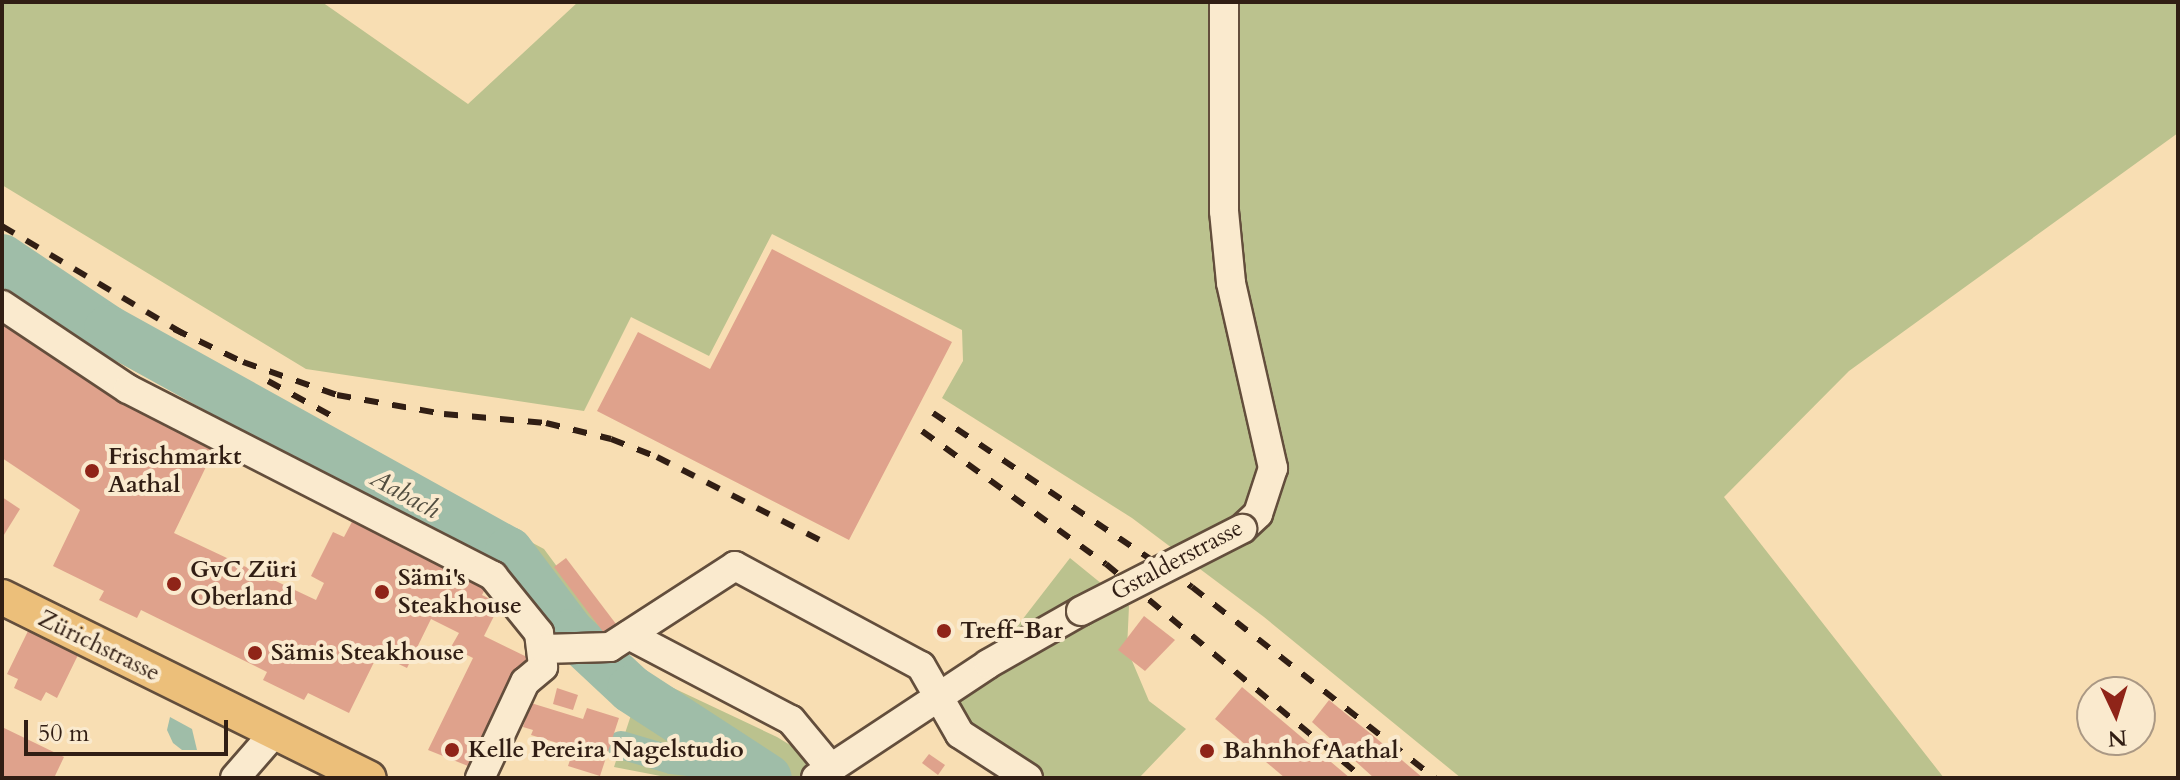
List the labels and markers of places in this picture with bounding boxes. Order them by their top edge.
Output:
place label: Frischmarkt Aathal [108,443,242,499]
marker: Frischmarkt Aathal [83,462,101,480]
place label: GvC Züri Oberland [190,556,297,612]
place label: Sämi's Steakhouse [398,564,522,620]
marker: GvC Züri Oberland [165,575,183,593]
marker: Sämi's Steakhouse [373,583,391,601]
place label: Treff-Bar [960,617,1063,645]
marker: Treff-Bar [935,622,953,640]
place label: Sämis Steakhouse [271,639,464,667]
marker: Sämis Steakhouse [246,644,264,662]
place label: Kelle Pereira Nagelstudio [468,736,744,764]
place label: Bahnhof Aathal [1223,737,1398,765]
marker: Kelle Pereira Nagelstudio [443,741,461,759]
marker: Bahnhof Aathal [1198,742,1216,760]

